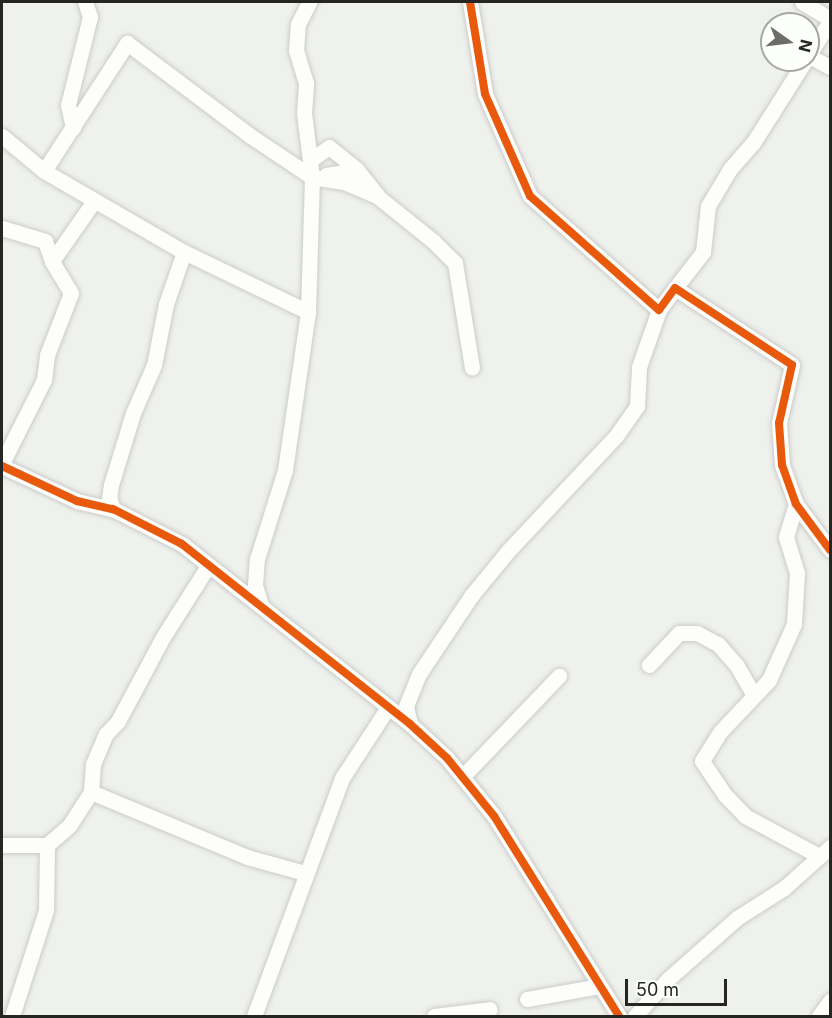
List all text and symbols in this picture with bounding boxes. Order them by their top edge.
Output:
north arrow [760,12,820,72]
text: N [794,38,817,54]
scale bar [628,967,730,1005]
text: 50 m [636,979,679,1000]

